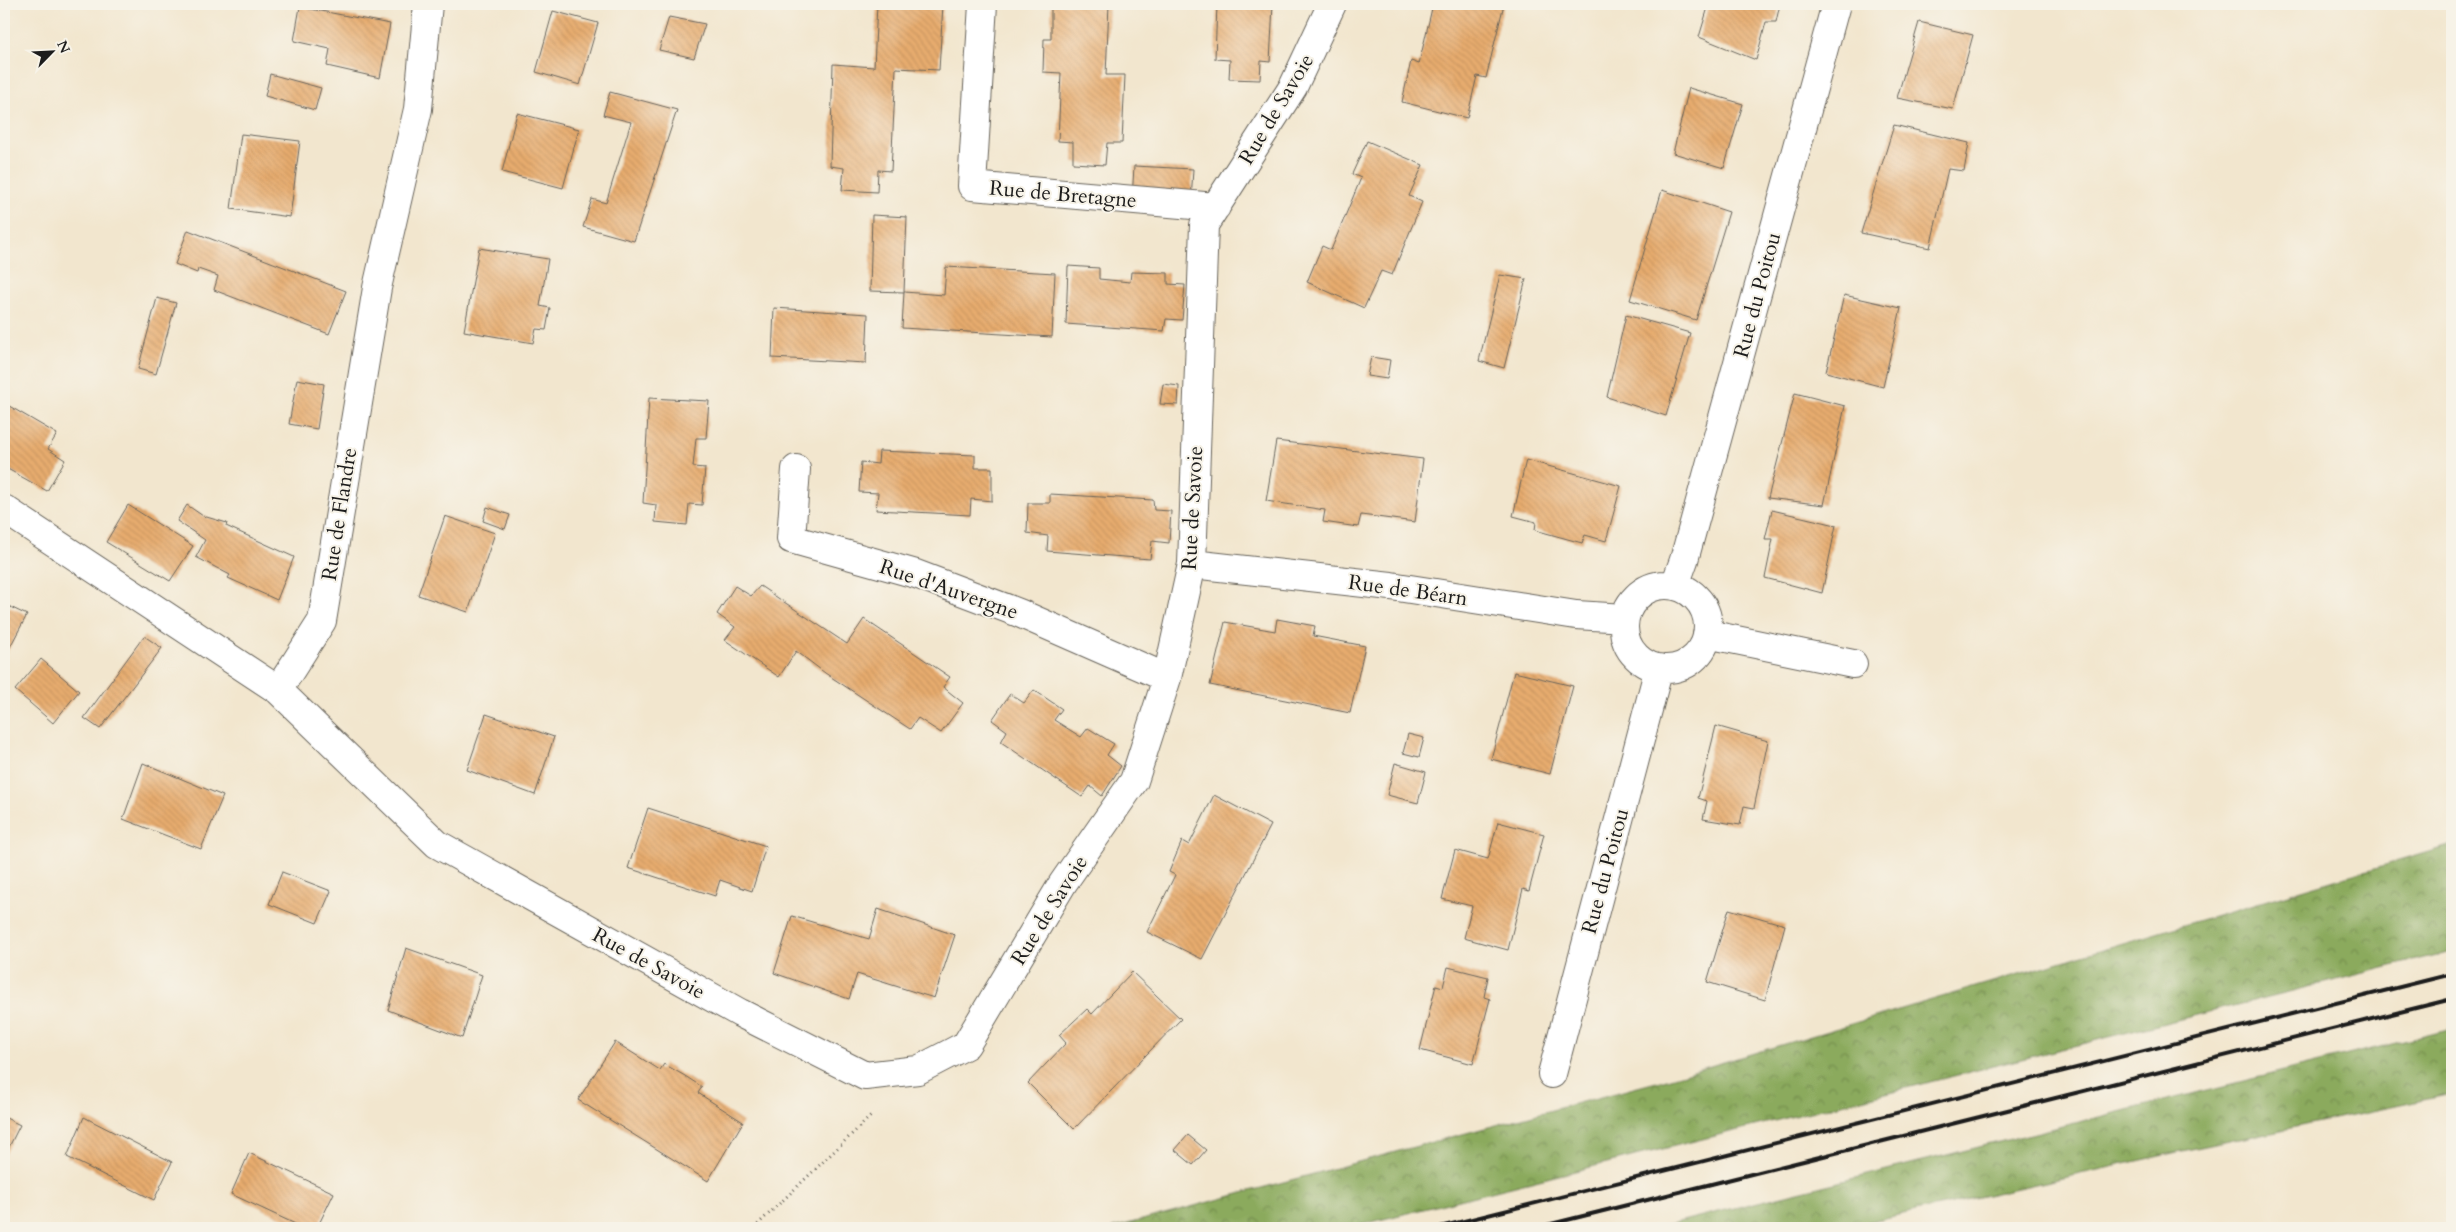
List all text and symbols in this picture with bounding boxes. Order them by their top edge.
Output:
north arrow [28,28,78,78]
text: N [52,37,75,56]
street label: Rue de Savoie [1232,48,1321,170]
street label: Rue de Bretagne [988,174,1138,215]
street label: Rue du Poitou [1727,229,1788,361]
street label: Rue de Flandre [315,445,364,583]
street label: Rue de Savoie [1175,445,1210,571]
street label: Rue d'Auvergne [876,552,1022,627]
street label: Rue de Béarn [1346,568,1469,613]
street label: Rue du Poitou [1575,805,1636,937]
street label: Rue de Savoie [1004,850,1095,971]
street label: Rue de Savoie [587,921,710,1006]

